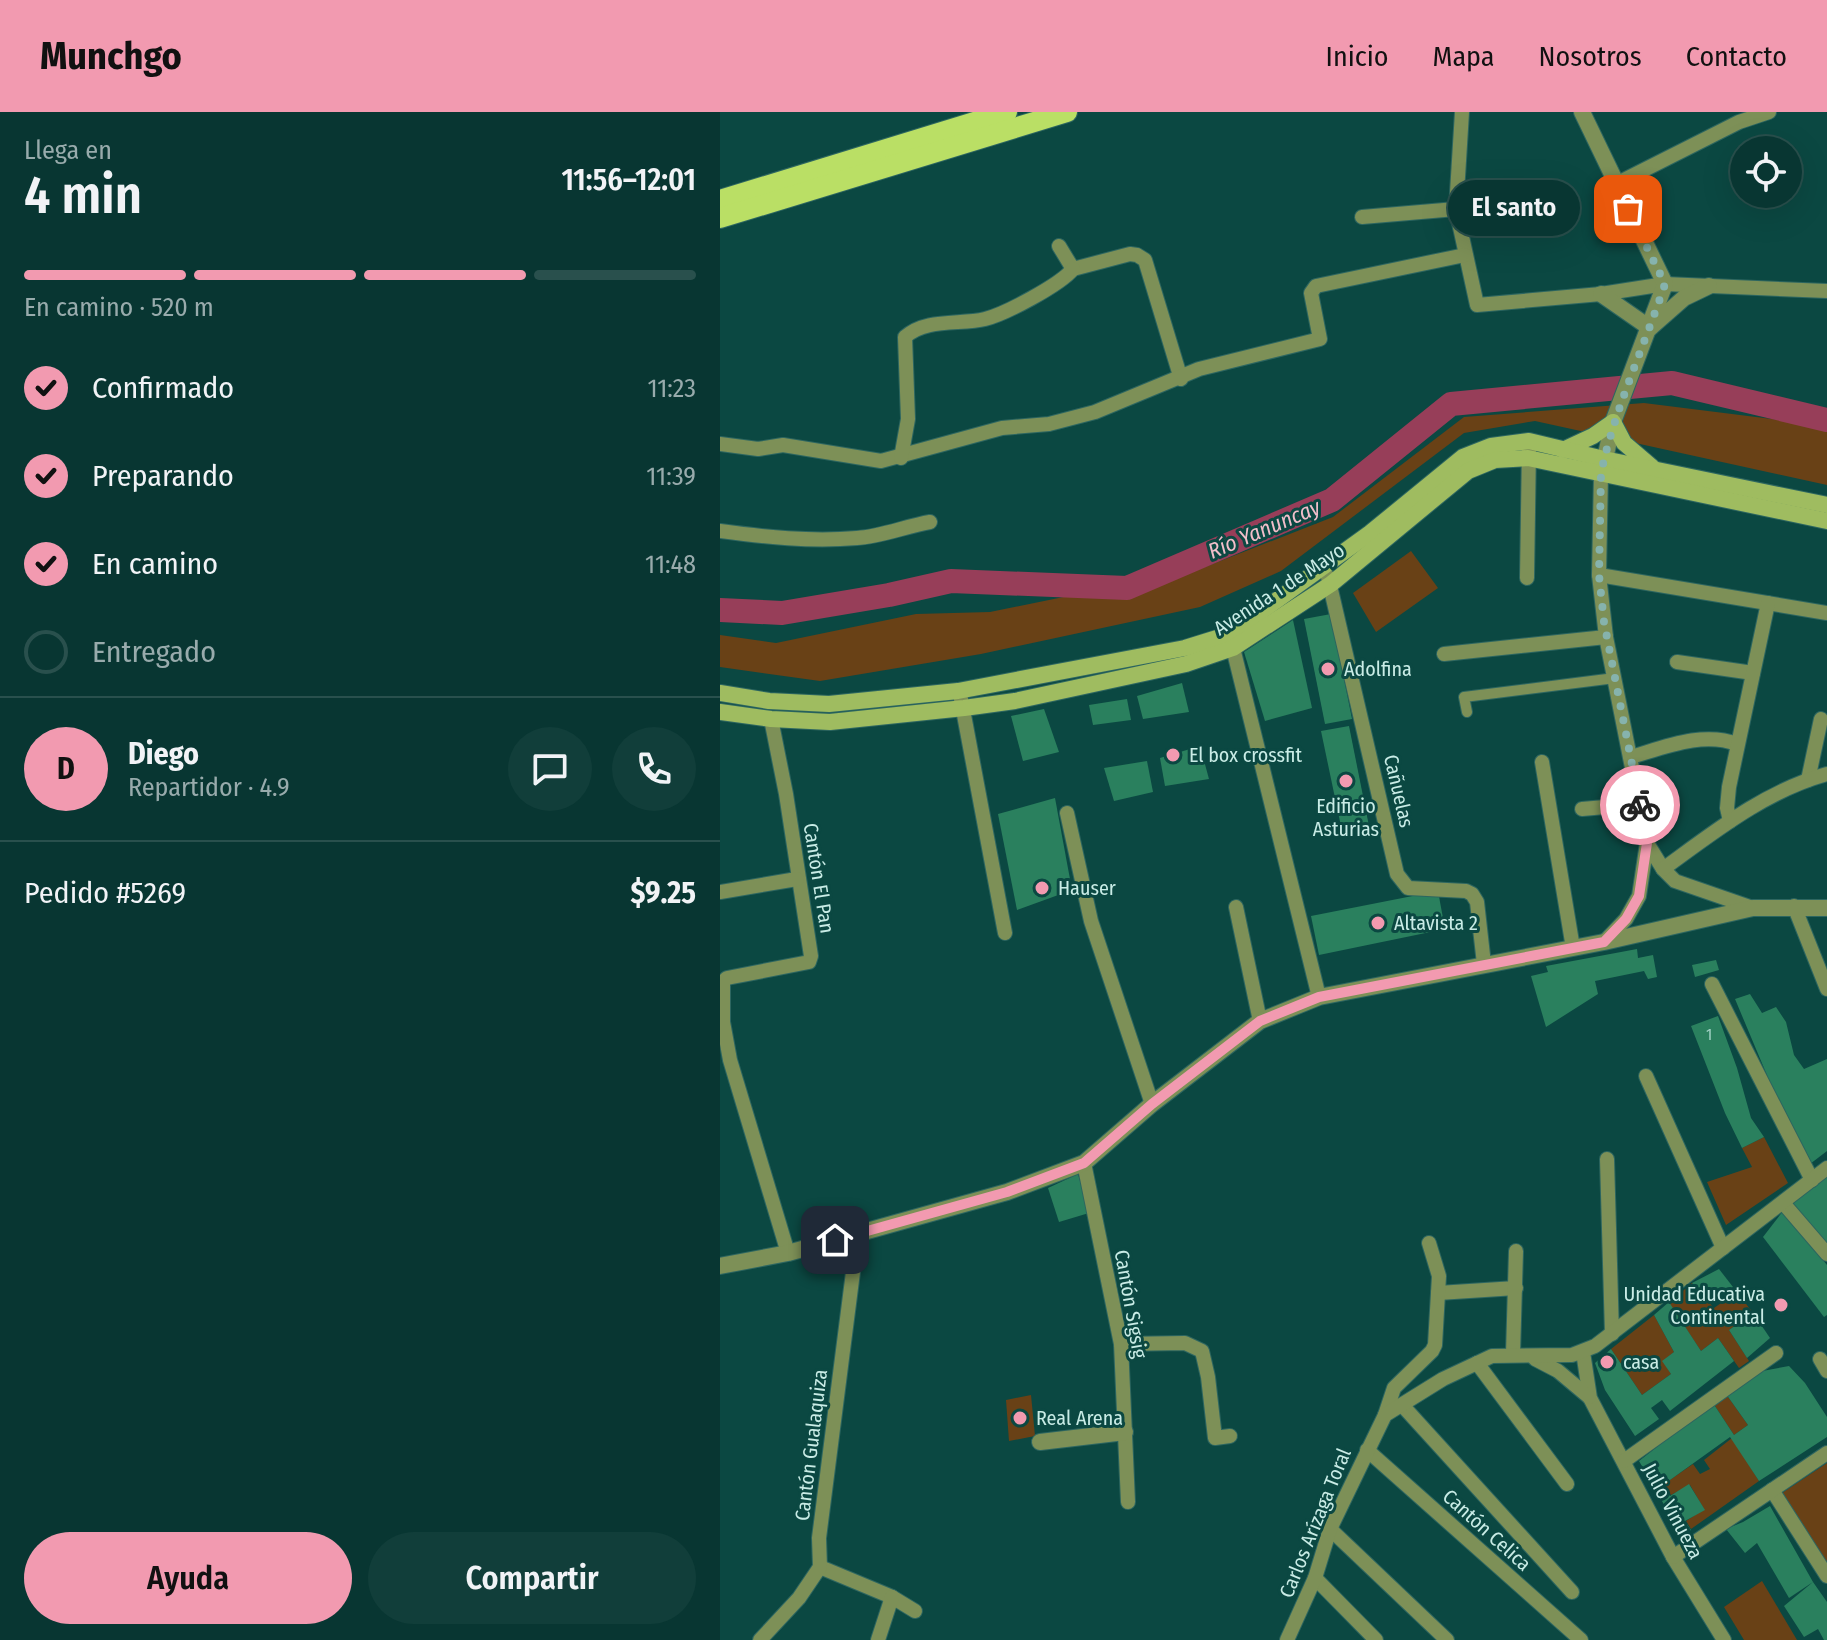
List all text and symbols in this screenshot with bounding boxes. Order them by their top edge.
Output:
text: Munchgo [40,33,182,79]
text: Inicio [1326,40,1388,73]
text: Mapa [1432,40,1494,73]
text: Nosotros [1538,40,1642,73]
text: Contacto [1686,40,1787,73]
text: Llega en [24,135,112,166]
map controls [1730,136,1802,208]
button: locate [1730,136,1802,208]
text: 11:56–12:01 [561,162,696,198]
text: 4 min [24,164,142,227]
pin [1594,175,1662,243]
callout: El santo [1448,181,1580,237]
icon: bag [1606,187,1650,231]
text: El santo [1472,192,1556,223]
text: En camino · 520 m [24,292,214,323]
icon: check [24,366,68,410]
text: Confirmado [92,370,234,406]
text: 11:23 [647,373,696,404]
icon: check [24,454,68,498]
text: Preparando [92,458,234,494]
text: 11:39 [646,461,696,492]
water label: Río Yanuncay [1204,493,1325,565]
street label: Avenida 1 de Mayo [1209,538,1349,640]
icon: check [24,542,68,586]
text: En camino [92,546,218,582]
text: 11:48 [645,549,696,580]
text: Entregado [92,634,216,670]
place label: Adolfina [1344,657,1412,681]
marker: Adolfina [1319,660,1337,678]
button: chat [508,727,592,811]
button: phone [612,727,696,811]
text: Diego [128,736,199,772]
place label: El box crossfit [1189,743,1302,767]
marker: El box crossfit [1164,746,1182,764]
text: D [57,751,75,787]
street label: Cañuelas [1379,752,1419,830]
courier [1600,765,1680,845]
text: Repartidor · 4.9 [128,772,290,803]
marker: Edificio Asturias [1337,772,1355,790]
icon: bike [1618,783,1662,827]
place label: Edificio Asturias [1313,794,1379,841]
street label: Cantón El Pan [798,821,840,935]
text: Pedido #5269 [24,875,186,911]
text: $9.25 [631,875,696,911]
place label: Hauser [1058,876,1116,900]
marker: Hauser [1033,879,1051,897]
place label: Altavista 2 [1394,911,1478,935]
marker: Altavista 2 [1369,914,1387,932]
house number: 1 [1706,1025,1712,1044]
pin [801,1206,869,1274]
icon: home [813,1218,857,1262]
street label: Cantón Sigsig [1110,1248,1152,1361]
place label: Unidad Educativa Continental [1623,1282,1765,1329]
marker: Unidad Educativa Continental [1772,1296,1790,1314]
place label: casa [1623,1350,1659,1374]
marker: casa [1598,1353,1616,1371]
street label: Cantón Gualaquiza [790,1368,832,1522]
place label: Real Arena [1036,1406,1123,1430]
marker: Real Arena [1011,1409,1029,1427]
street label: Carlos Arízaga Toral [1274,1445,1356,1601]
street label: Julio Vinueza [1638,1459,1708,1563]
street label: Cantón Celica [1438,1484,1536,1576]
button: Ayuda [24,1532,352,1624]
button: Compartir [368,1532,696,1624]

